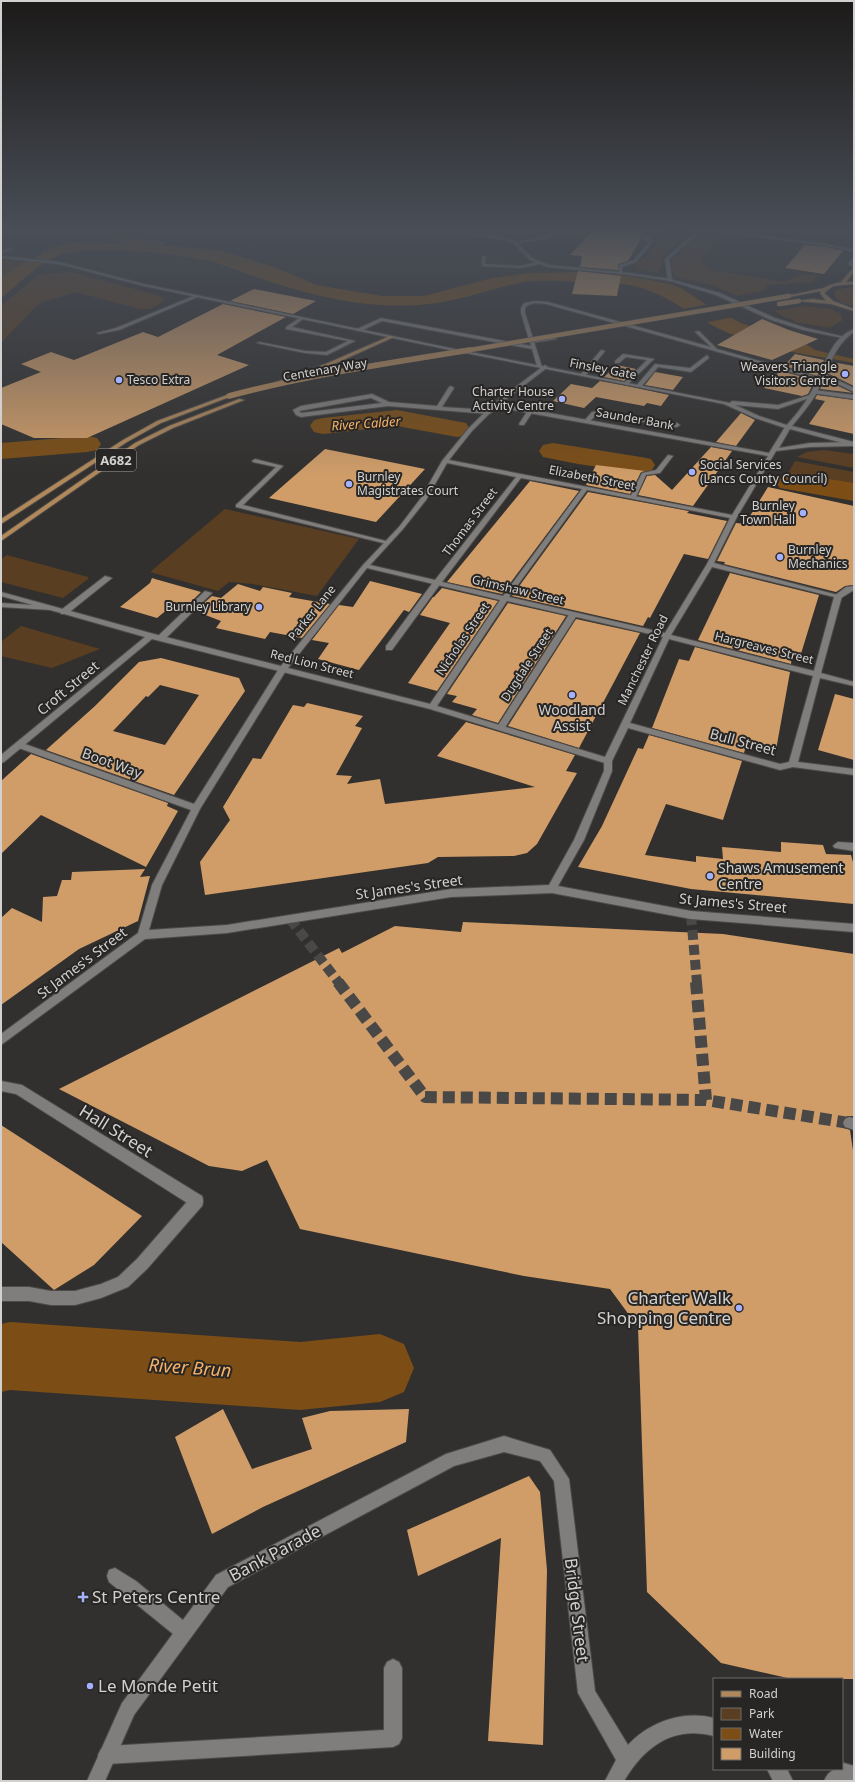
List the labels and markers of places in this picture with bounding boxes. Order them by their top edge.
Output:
place label: Weavers Triangle Visitors Centre [740,358,837,389]
marker: Weavers Triangle Visitors Centre [840,369,850,379]
place label: Tesco Extra [127,371,190,388]
marker: Tesco Extra [114,375,124,385]
place label: Charter House Activity Centre [472,383,554,414]
marker: Charter House Activity Centre [557,394,567,404]
place label: Social Services (Lancs County Council) [700,456,828,487]
marker: Social Services (Lancs County Council) [687,467,697,477]
place label: Burnley Magistrates Court [357,468,459,499]
marker: Burnley Magistrates Court [344,479,354,489]
place label: Burnley Town Hall [740,497,796,528]
marker: Burnley Town Hall [798,508,808,518]
place label: Burnley Mechanics [788,541,848,572]
marker: Burnley Mechanics [775,552,785,562]
place label: Burnley Library [165,598,252,615]
marker: Burnley Library [254,602,264,612]
marker: Woodland Assist [567,690,577,700]
place label: Woodland Assist [538,700,606,735]
place label: Shaws Amusement Centre [718,858,844,893]
marker: Shaws Amusement Centre [705,871,715,881]
place label: Charter Walk Shopping Centre [597,1286,731,1329]
marker: Charter Walk Shopping Centre [734,1303,744,1313]
place label: St Peters Centre [92,1585,220,1608]
marker: St Peters Centre [77,1591,89,1603]
place label: Le Monde Petit [98,1674,218,1697]
marker: Le Monde Petit [85,1681,95,1691]

